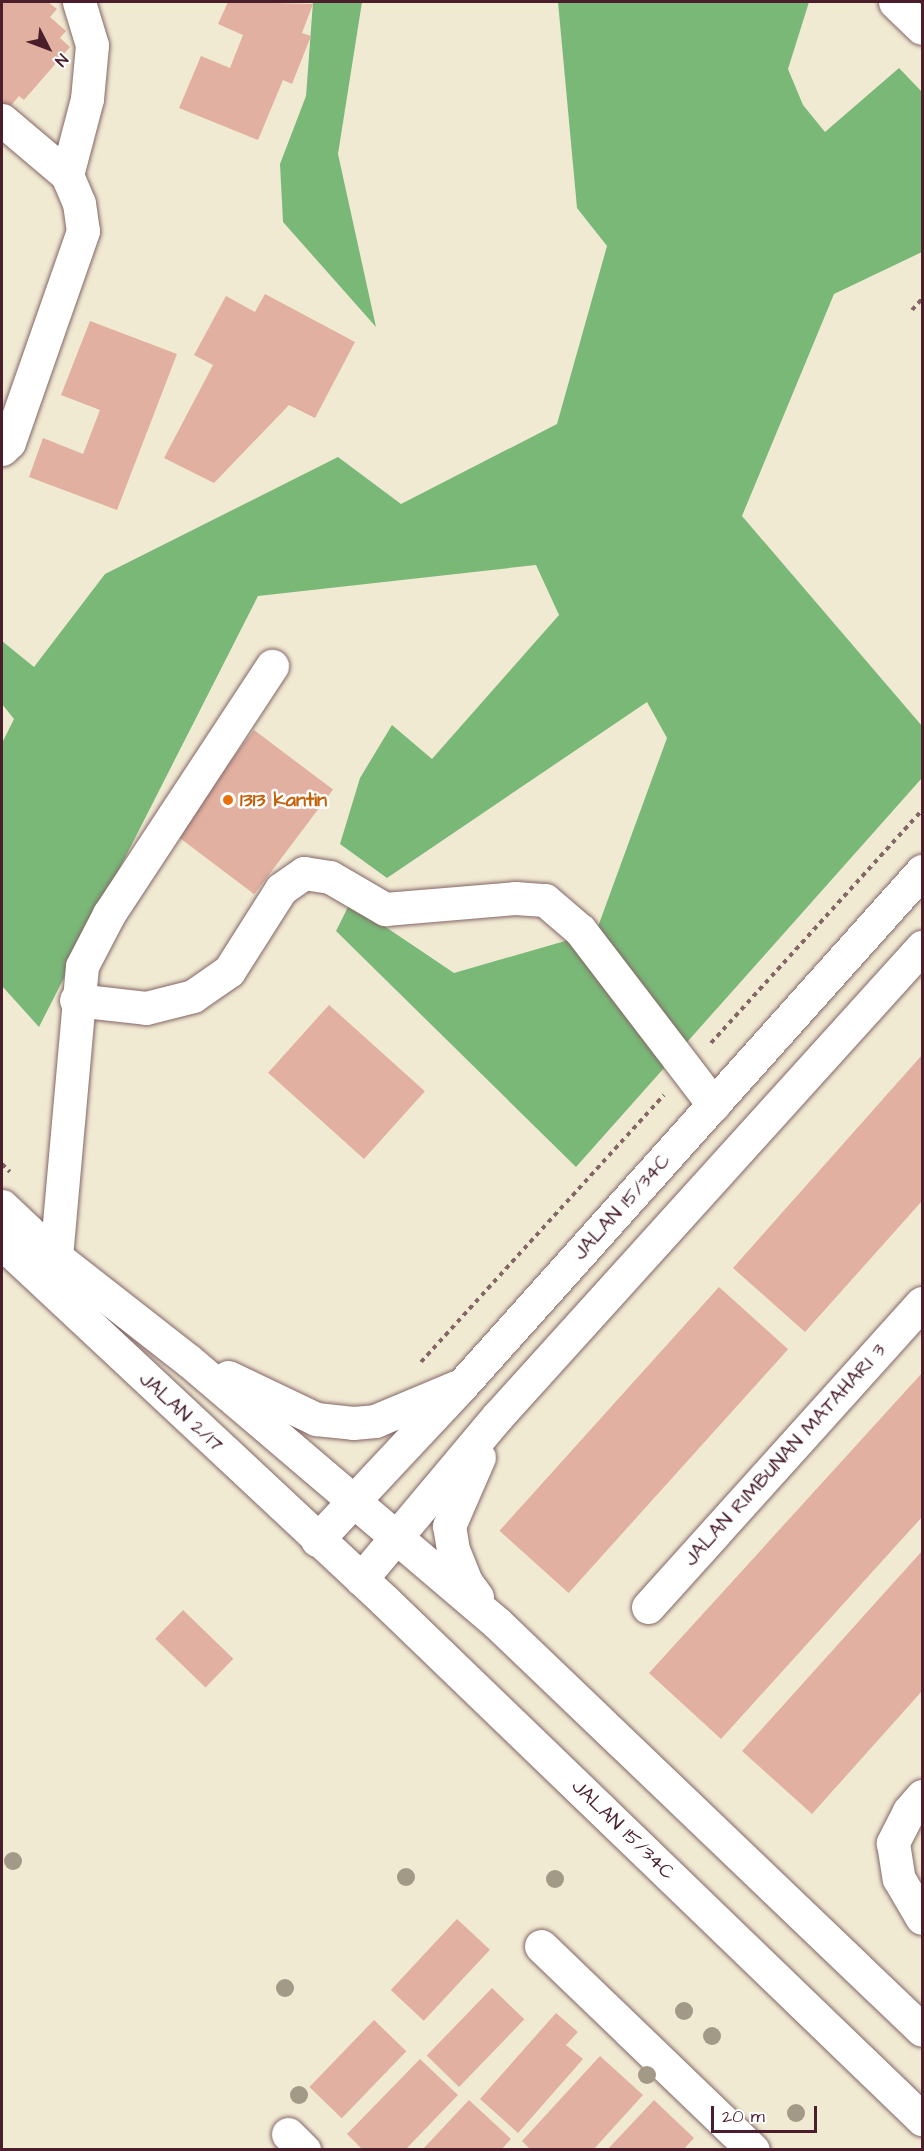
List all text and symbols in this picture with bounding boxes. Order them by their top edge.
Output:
north arrow [18,18,78,78]
text: N [50,49,73,71]
place label: 1313 kantin [240,788,327,812]
marker: 1313 kantin [221,793,235,807]
street label: JALAN 15/34C [568,1149,676,1265]
street label: JALAN RIMBUNAN MATAHARI 3 [679,1339,891,1571]
street label: JALAN 2/17 [134,1367,228,1457]
street label: JALAN 15/34C [566,1775,680,1885]
scale bar [714,2094,820,2132]
text: 20 m [722,2104,765,2129]

